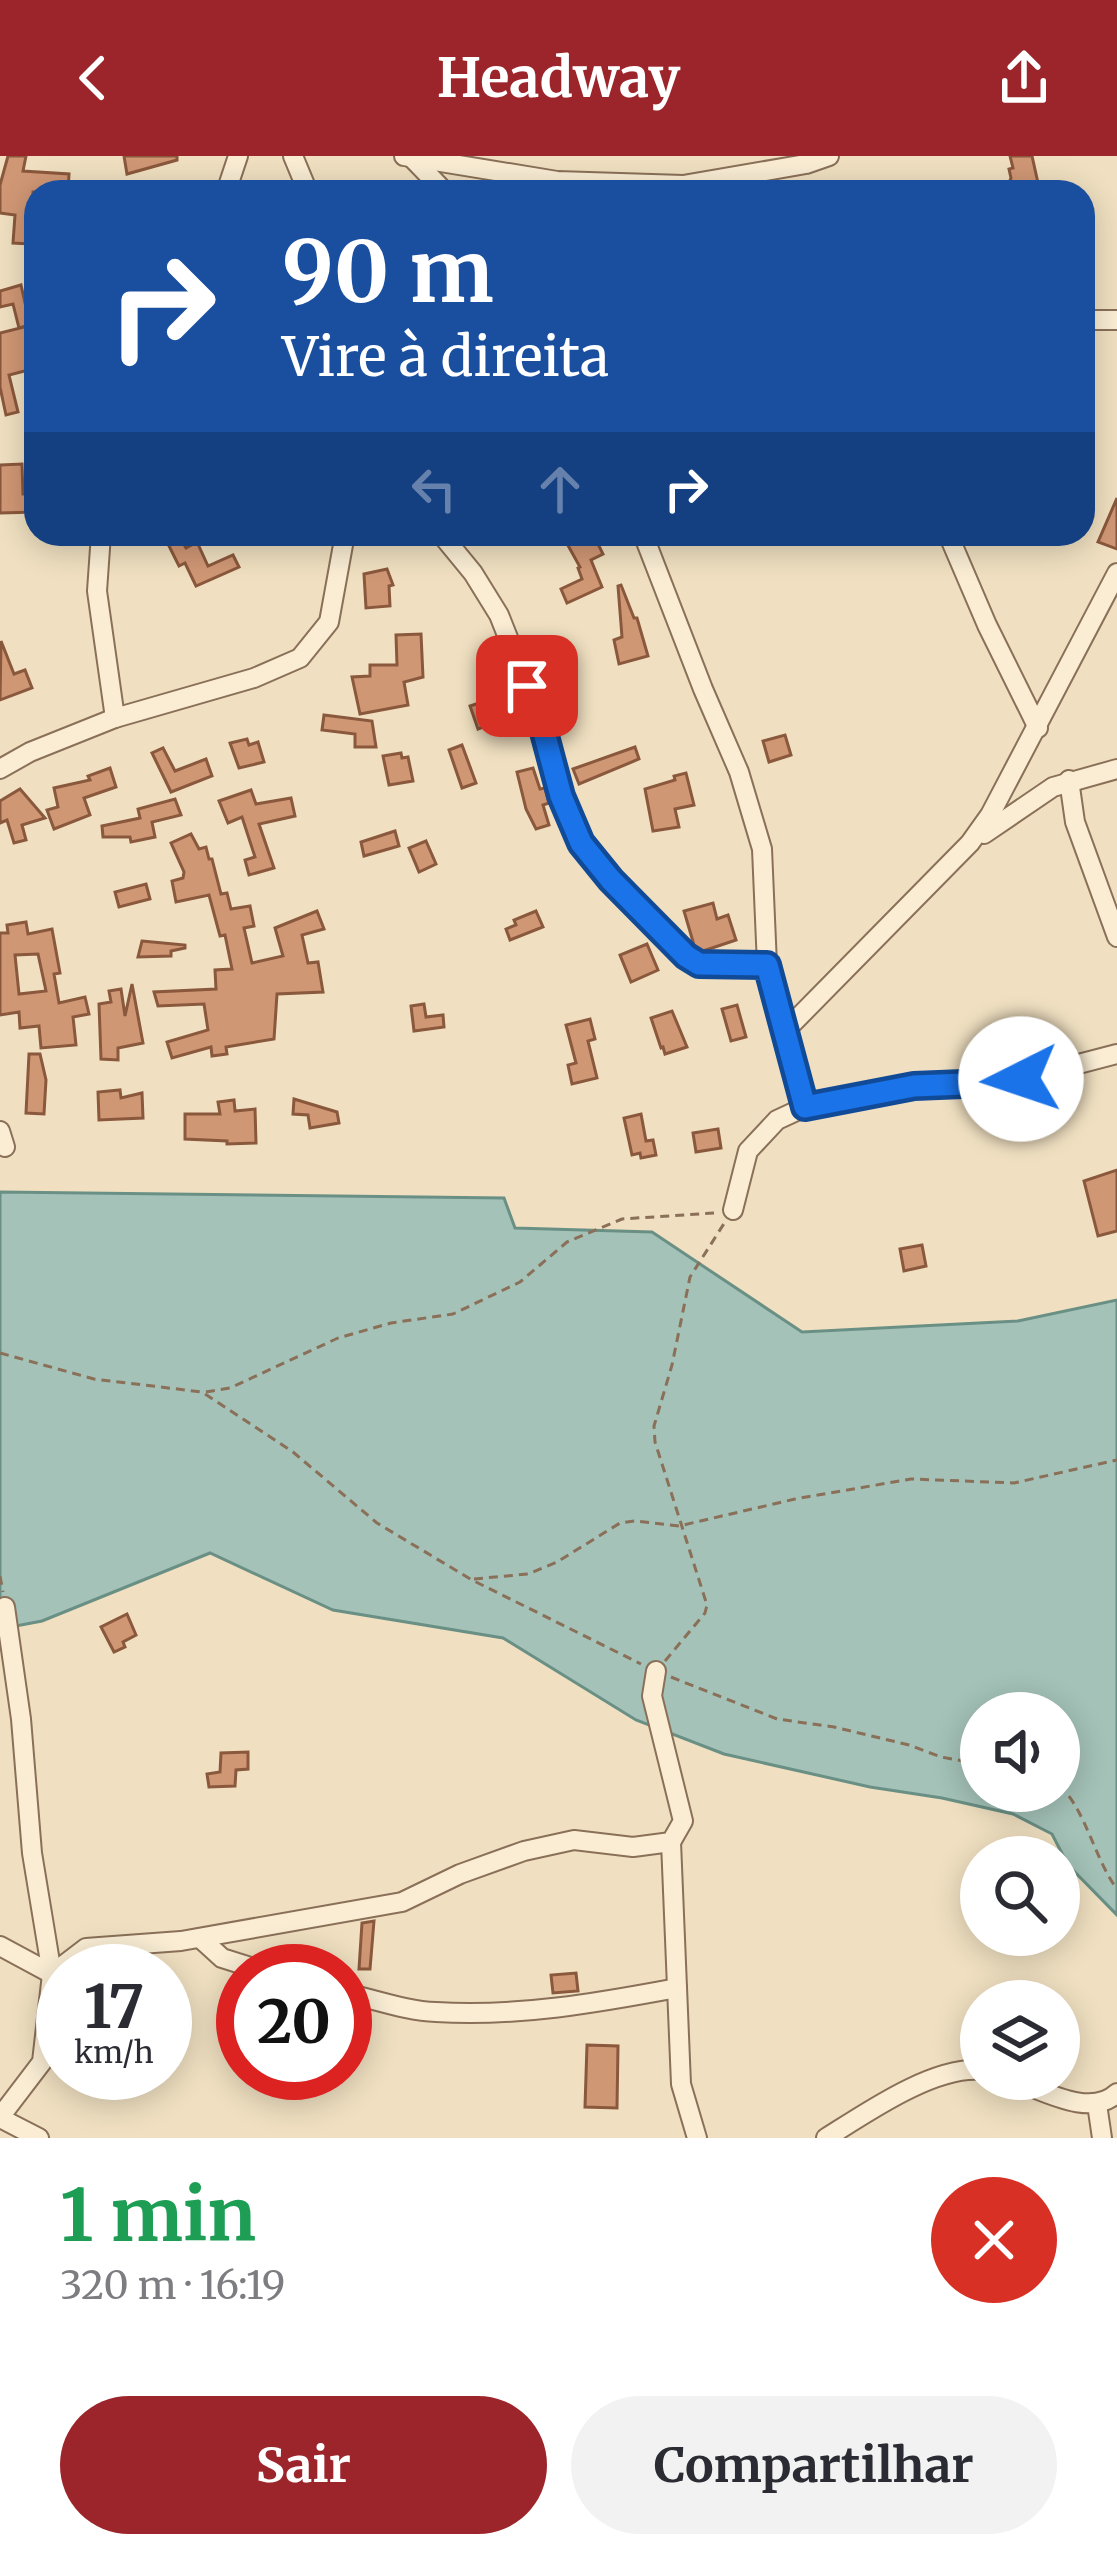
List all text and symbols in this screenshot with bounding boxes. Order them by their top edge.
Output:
text: Headway [437,44,680,112]
icon: back [60,45,126,111]
icon: share [991,45,1057,111]
text: 90 m [282,219,494,325]
icon: right [84,228,240,384]
text: Vire à direita [282,323,609,391]
icon: left [401,456,467,522]
icon: ahead [527,456,593,522]
icon: right [653,456,719,522]
pin [476,635,578,737]
icon: arrive [494,653,560,719]
position arrow [958,1016,1084,1142]
map controls [960,1692,1080,2100]
button: sound [960,1692,1080,1812]
button: search [960,1836,1080,1956]
speed limit sign: 20 [216,1944,372,2100]
text: 17 [84,1969,144,2044]
button: layers [960,1980,1080,2100]
text: km/h [74,2033,154,2071]
text: 1 min [60,2170,256,2261]
button: close [931,2177,1057,2303]
text: 320 m · 16:19 [60,2261,285,2310]
button: Sair [60,2396,547,2534]
button: Compartilhar [571,2396,1057,2534]

